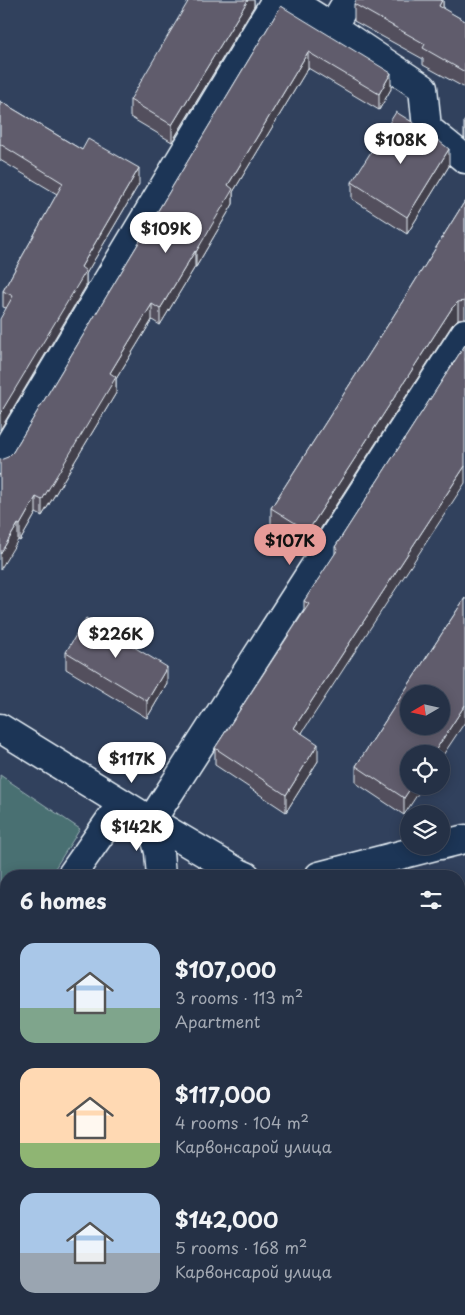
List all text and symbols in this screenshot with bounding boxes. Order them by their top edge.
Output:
pin: $108K [366,122,436,165]
text: $108K [375,127,427,151]
pin: $109K [131,212,201,254]
text: $109K [141,216,191,240]
pin: $107K [255,524,325,566]
text: $107K [265,528,315,552]
pin: $226K [81,616,151,659]
text: $226K [89,621,143,645]
north arrow [400,685,450,735]
map controls [400,685,450,855]
pin: $117K [97,742,167,784]
button: locate [400,745,450,795]
text: $117K [109,746,155,770]
button: layers [400,805,450,855]
pin: $142K [102,810,172,852]
text: $142K [112,814,162,838]
text: 6 homes [20,884,106,916]
icon: filters [417,886,445,914]
text: $107,000 [175,953,276,985]
icon: home [60,963,120,1023]
text: 3 rooms · 113 m² [175,985,303,1009]
text: Apartment [175,1009,260,1033]
text: $117,000 [175,1078,271,1110]
icon: home [60,1088,120,1148]
text: 4 rooms · 104 m² [175,1110,309,1134]
text: Карвонсарой улица [175,1134,332,1158]
text: $142,000 [175,1203,278,1235]
icon: home [60,1213,120,1273]
text: 5 rooms · 168 m² [175,1235,307,1259]
text: Карвонсарой улица [175,1259,332,1283]

